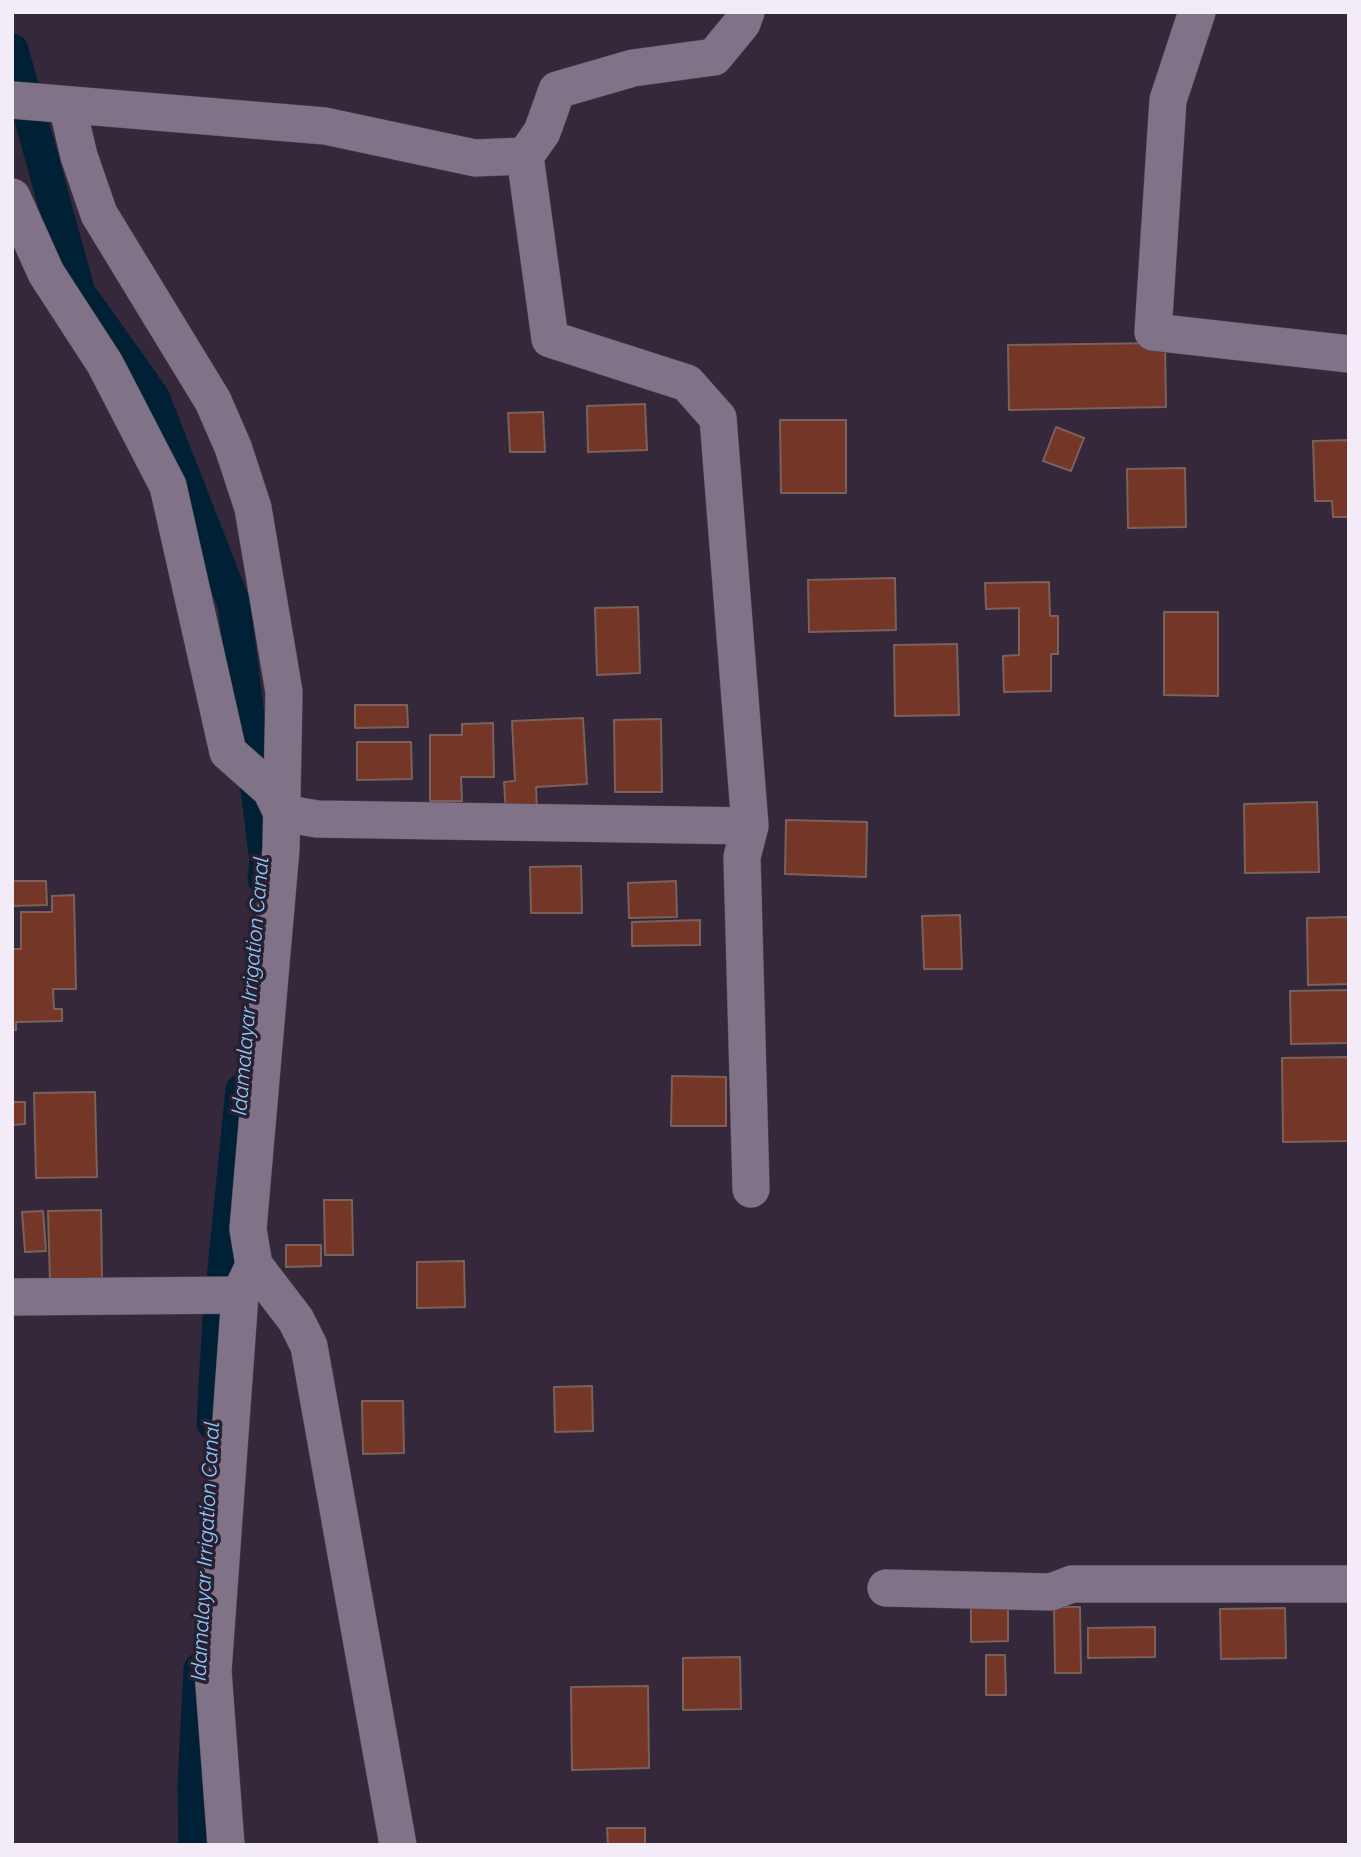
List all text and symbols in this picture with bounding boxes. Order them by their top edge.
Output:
water label: Idamalayar Irrigation Canal [227,856,275,1116]
water label: Idamalayar Irrigation Canal [187,1421,225,1681]

